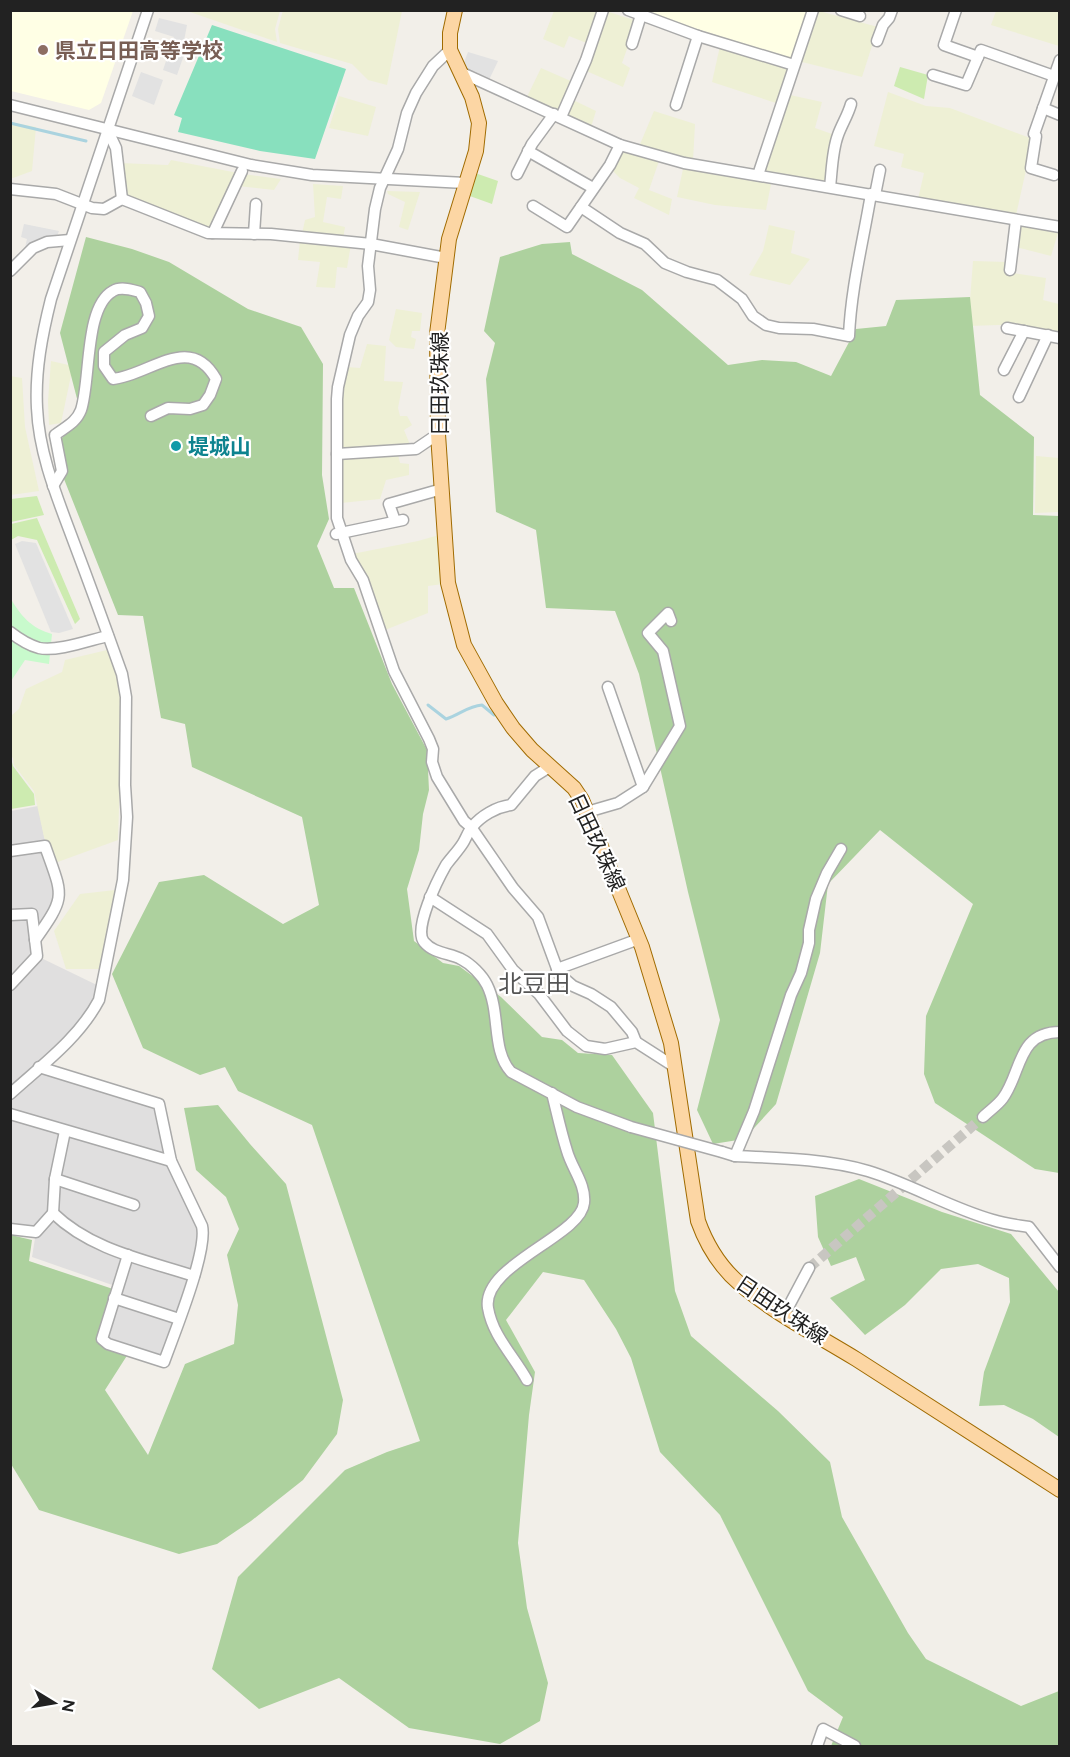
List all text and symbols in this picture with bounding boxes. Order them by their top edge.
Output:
place label: 県立日田高等学校 [55,38,223,63]
marker: 県立日田高等学校 [36,43,50,57]
street label: 日田玖珠線 [427,332,452,437]
place label: 堤城山 [188,434,251,459]
marker: 堤城山 [169,439,183,453]
street label: 日田玖珠線 [563,789,631,895]
district label: 北豆田 [498,969,570,998]
street label: 日田玖珠線 [731,1270,833,1350]
north arrow [24,1673,84,1733]
text: N [58,1698,79,1714]

